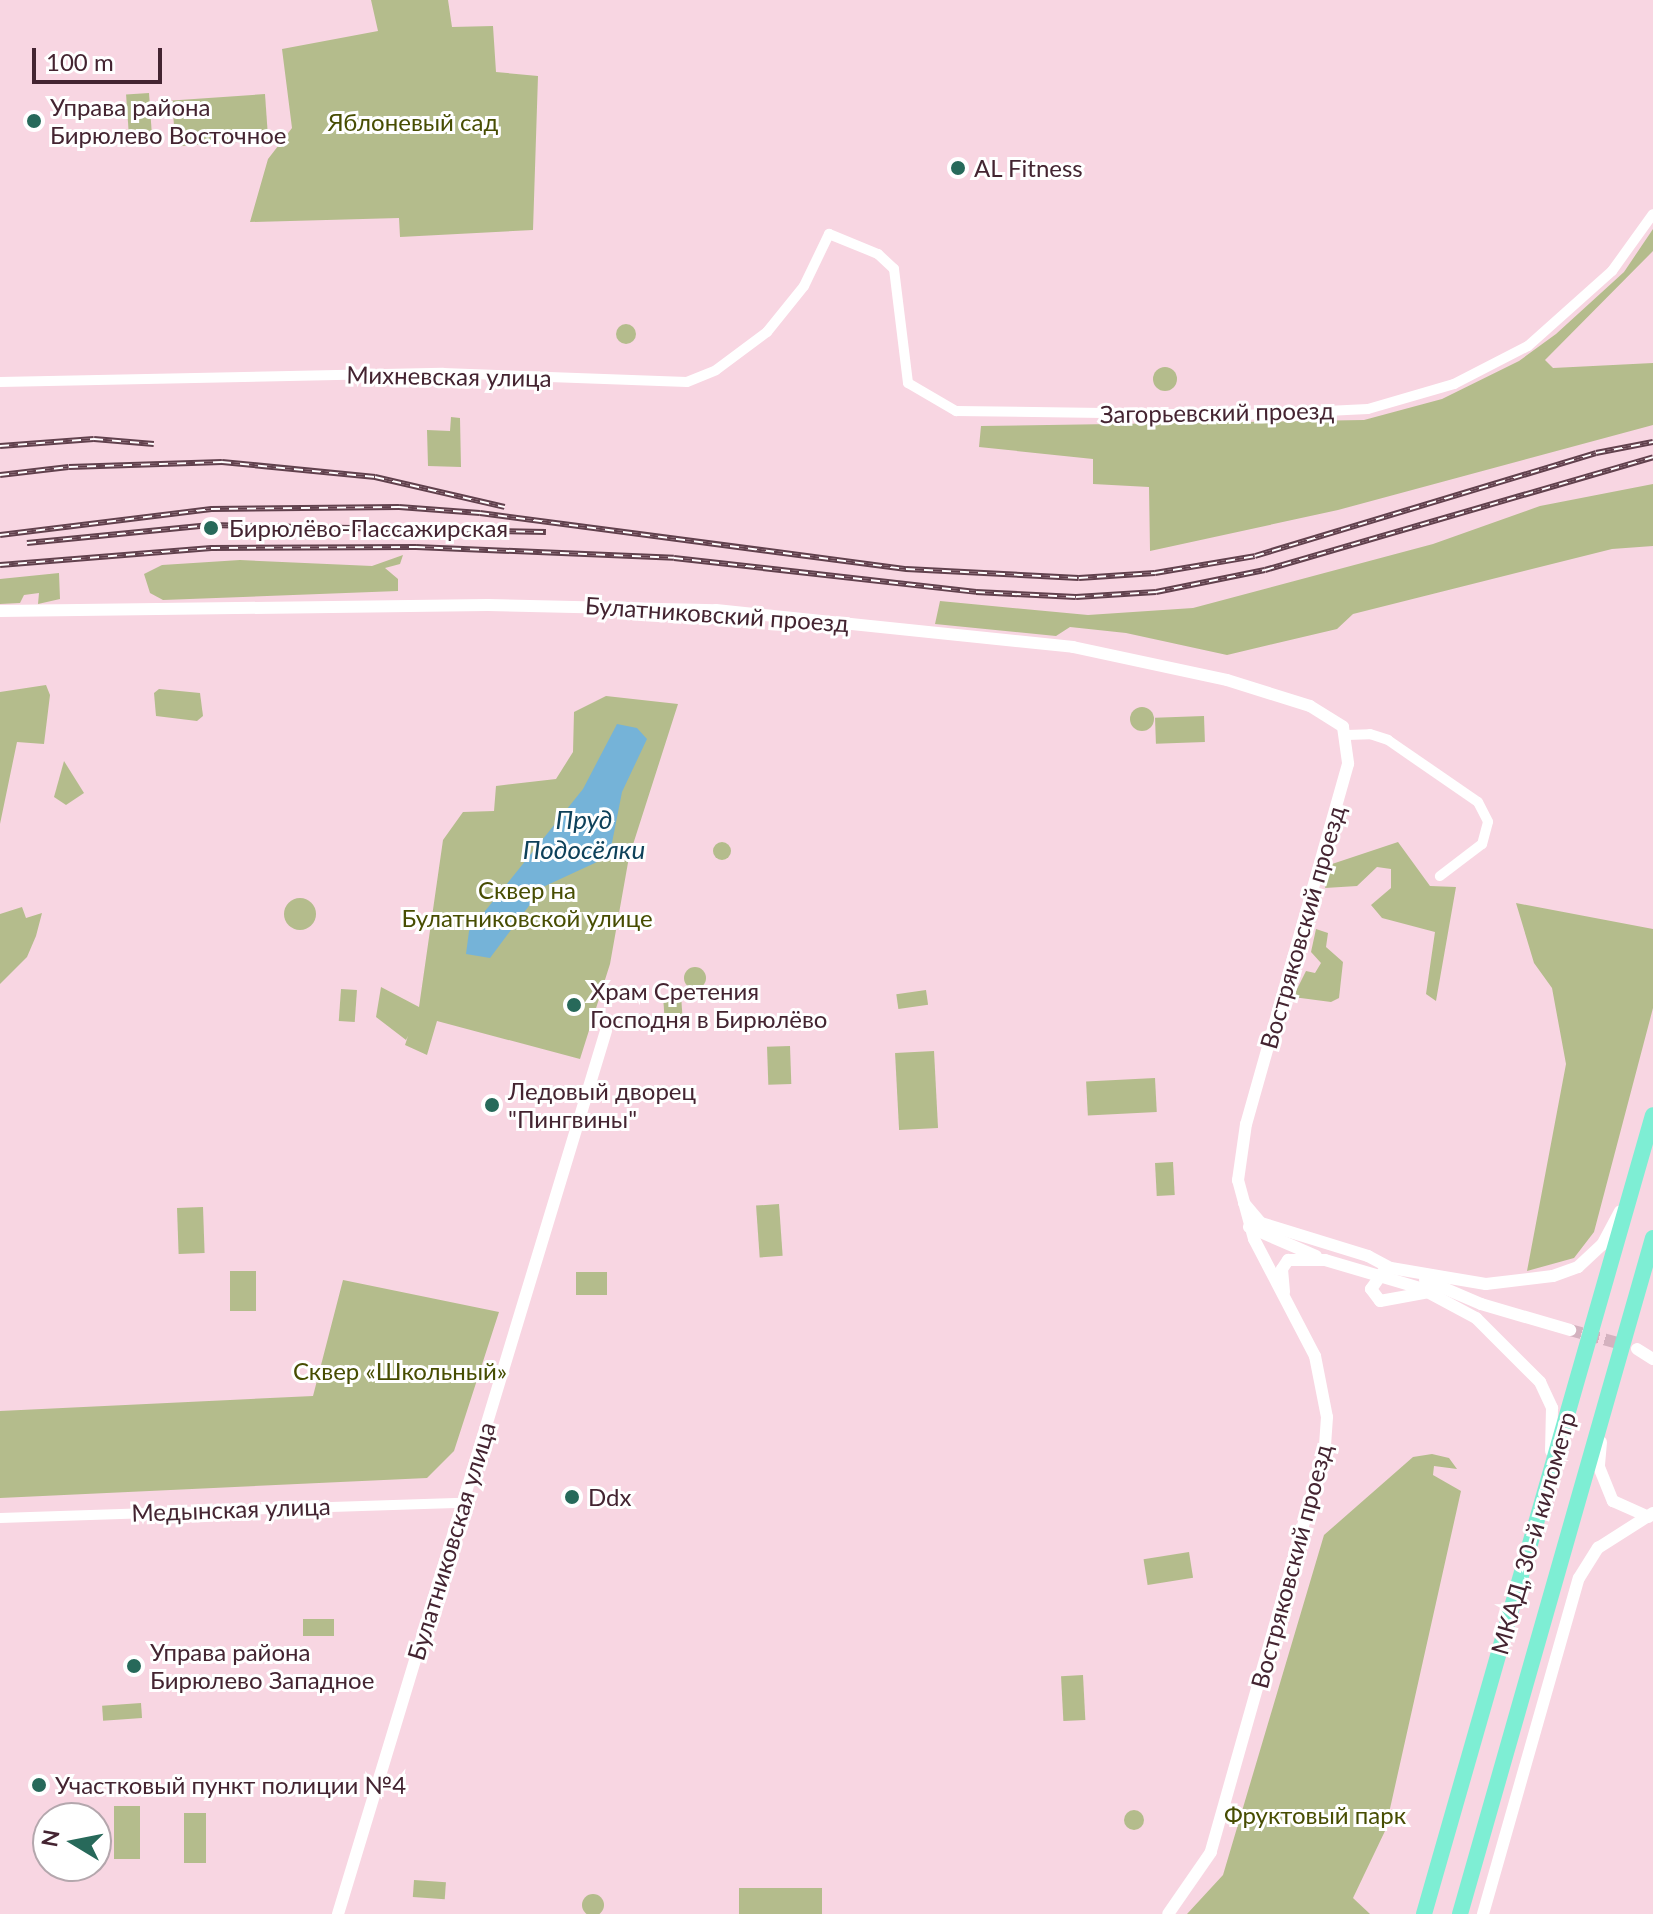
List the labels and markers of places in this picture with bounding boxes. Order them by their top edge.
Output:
place label: Управа района Бирюлево Восточное [50,93,287,149]
marker: Управа района Бирюлево Восточное [25,112,43,130]
place label: AL Fitness [974,154,1083,182]
marker: AL Fitness [949,159,967,177]
place label: Бирюлёво-Пассажирская [229,514,508,542]
marker: Бирюлёво-Пассажирская [200,517,222,539]
place label: Храм Сретения Господня в Бирюлёво [590,977,827,1033]
marker: Храм Сретения Господня в Бирюлёво [565,996,583,1014]
place label: Ледовый дворец "Пингвины" [508,1077,696,1133]
marker: Ледовый дворец "Пингвины" [483,1096,501,1114]
place label: Ddx [588,1483,631,1511]
marker: Ddx [563,1488,581,1506]
place label: Управа района Бирюлево Западное [150,1638,374,1694]
marker: Управа района Бирюлево Западное [125,1657,143,1675]
place label: Участковый пункт полиции №4 [55,1771,406,1799]
marker: Участковый пункт полиции №4 [30,1776,48,1794]

